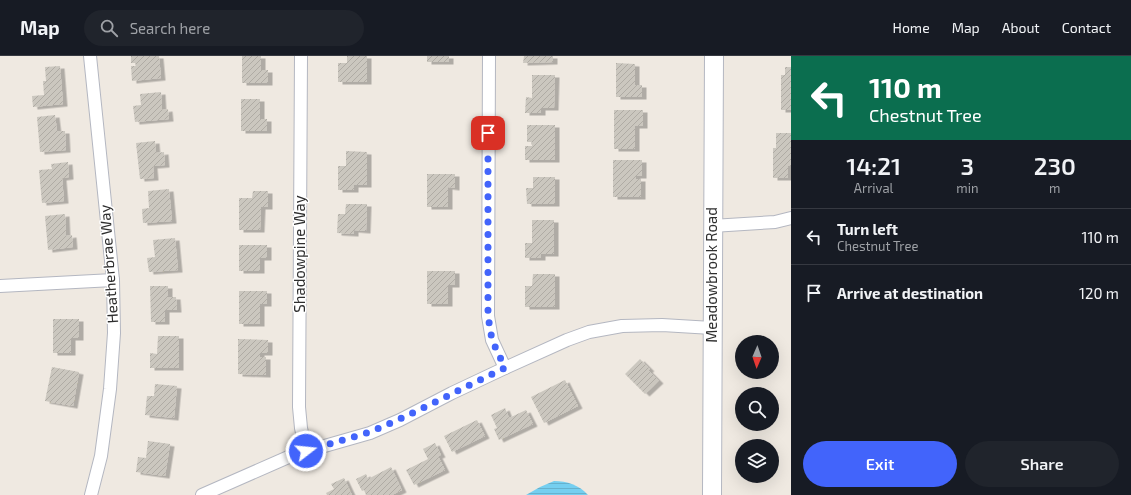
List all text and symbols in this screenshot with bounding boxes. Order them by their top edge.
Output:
search box [84,10,364,46]
text: Map [20,16,60,39]
icon: search [98,17,120,39]
text: Search here [130,19,210,37]
text: Home [893,19,930,36]
text: Map [952,19,980,36]
text: About [1002,19,1040,36]
text: Contact [1062,19,1111,36]
text: 110 m [869,70,942,104]
icon: left [803,72,855,124]
text: Chestnut Tree [869,104,982,126]
pin [471,116,505,150]
icon: arrive [477,122,499,144]
text: 14:21 [846,151,901,180]
text: 3 [961,151,974,180]
text: 230 [1034,151,1076,180]
text: Arrival [854,180,893,196]
text: min [956,180,978,196]
text: m [1049,180,1060,196]
street label: Shadowpine Way [290,195,308,313]
street label: Heatherbrae Way [95,204,121,324]
street label: Meadowbrook Road [702,207,720,343]
text: Turn left [837,220,898,238]
icon: left [803,226,825,248]
text: 110 m [1082,228,1119,246]
text: Chestnut Tree [837,238,918,254]
icon: arrive [803,282,825,304]
text: Arrive at destination [837,284,983,302]
text: 120 m [1079,284,1119,302]
north arrow [735,335,779,379]
map controls [735,335,779,483]
button: search [735,387,779,431]
position arrow [285,430,327,472]
button: layers [735,439,779,483]
button: Exit [803,441,957,487]
button: Share [965,441,1119,487]

